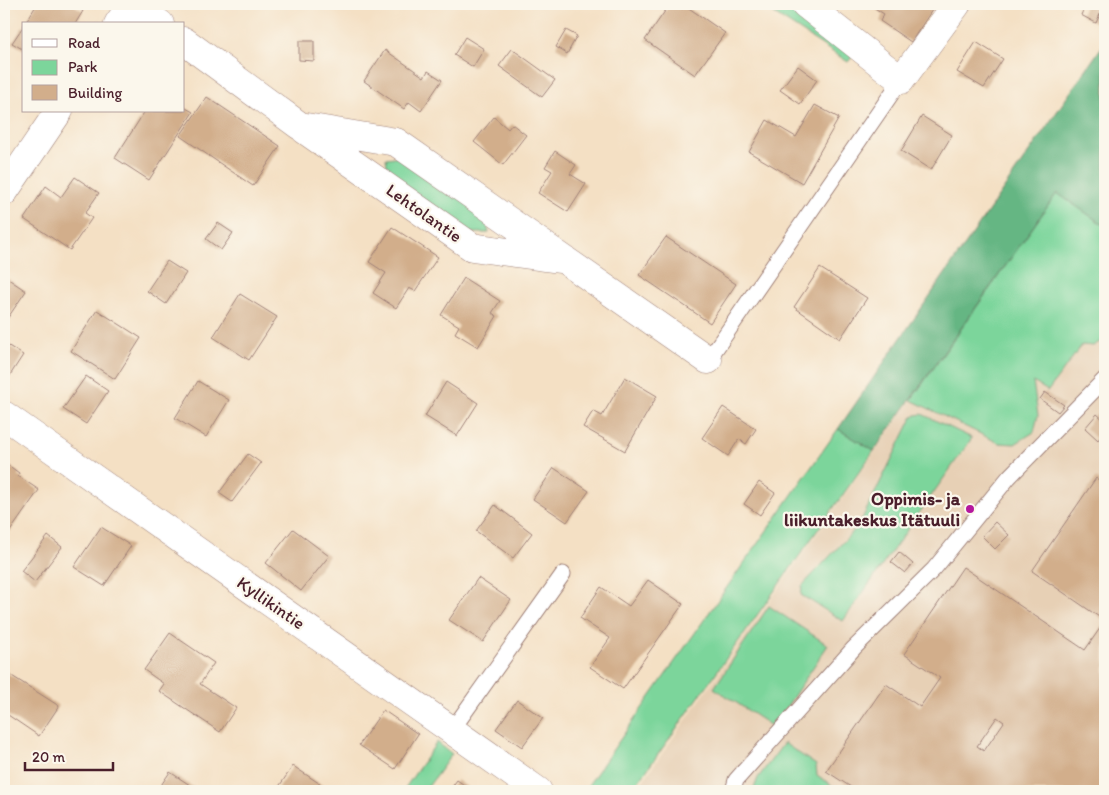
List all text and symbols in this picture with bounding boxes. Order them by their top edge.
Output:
legend [22,22,185,112]
text: Road [68,34,101,52]
text: Park [68,58,98,76]
text: Building [68,84,122,102]
street label: Lehtolantie [382,179,466,247]
place label: Oppimis- ja liikuntakeskus Itätuuli [784,488,961,531]
marker: Oppimis- ja liikuntakeskus Itätuuli [964,503,976,515]
street label: Kyllikintie [233,572,309,634]
scale bar [25,740,112,772]
text: 20 m [32,748,66,766]

